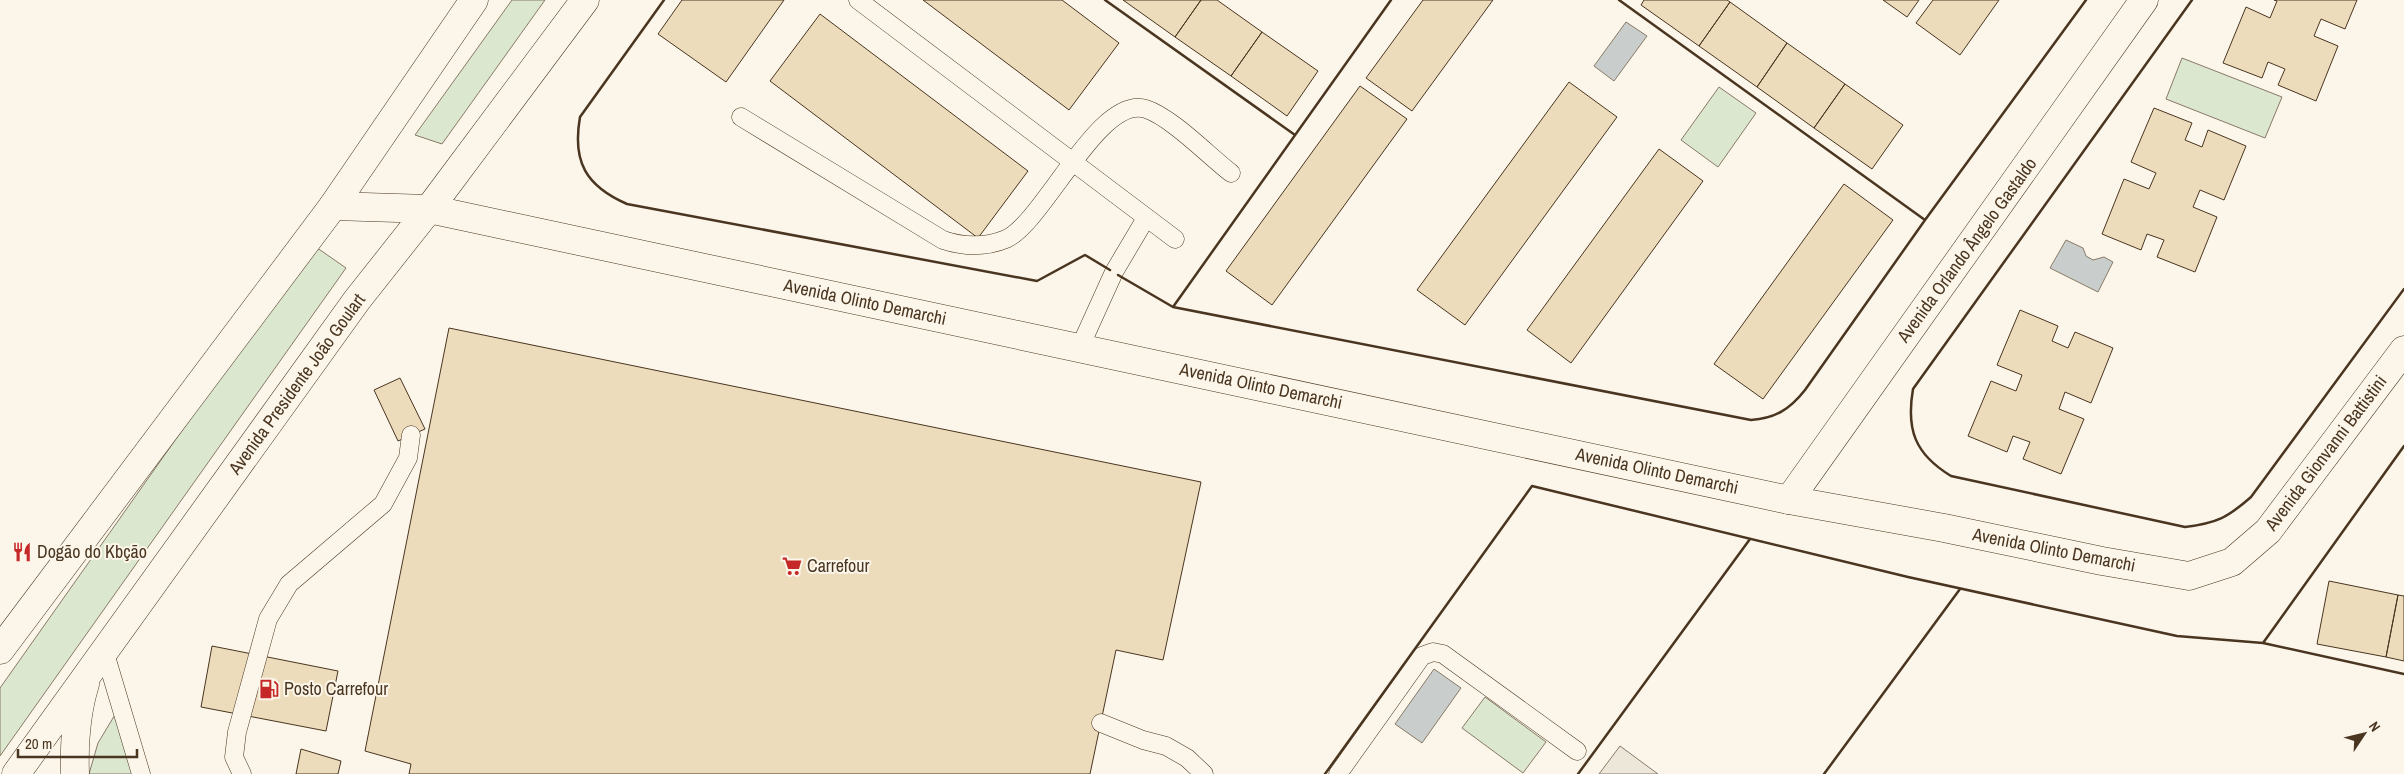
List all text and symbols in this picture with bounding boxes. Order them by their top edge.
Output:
street label: Avenida Orlando Ângelo Gastaldo [1890,152,2042,348]
street label: Avenida Olinto Demarchi [781,272,949,331]
street label: Avenida Presidente João Goulart [222,288,371,480]
street label: Avenida Olinto Demarchi [1177,356,1345,415]
street label: Avenida Gionvanni Battistini [2258,370,2392,536]
street label: Avenida Olinto Demarchi [1573,441,1741,500]
street label: Avenida Olinto Demarchi [1970,521,2138,578]
place label: Dogão do Kbção [37,539,147,564]
restaurant icon: Dogão do Kbção [11,541,33,563]
place label: Carrefour [807,553,869,578]
supermarket icon: Carrefour [781,555,803,577]
place label: Posto Carrefour [284,676,388,701]
fuel station icon: Posto Carrefour [258,678,280,700]
north arrow [2339,709,2389,759]
text: N [2365,718,2384,735]
scale bar [18,726,136,758]
text: 20 m [25,733,52,754]

